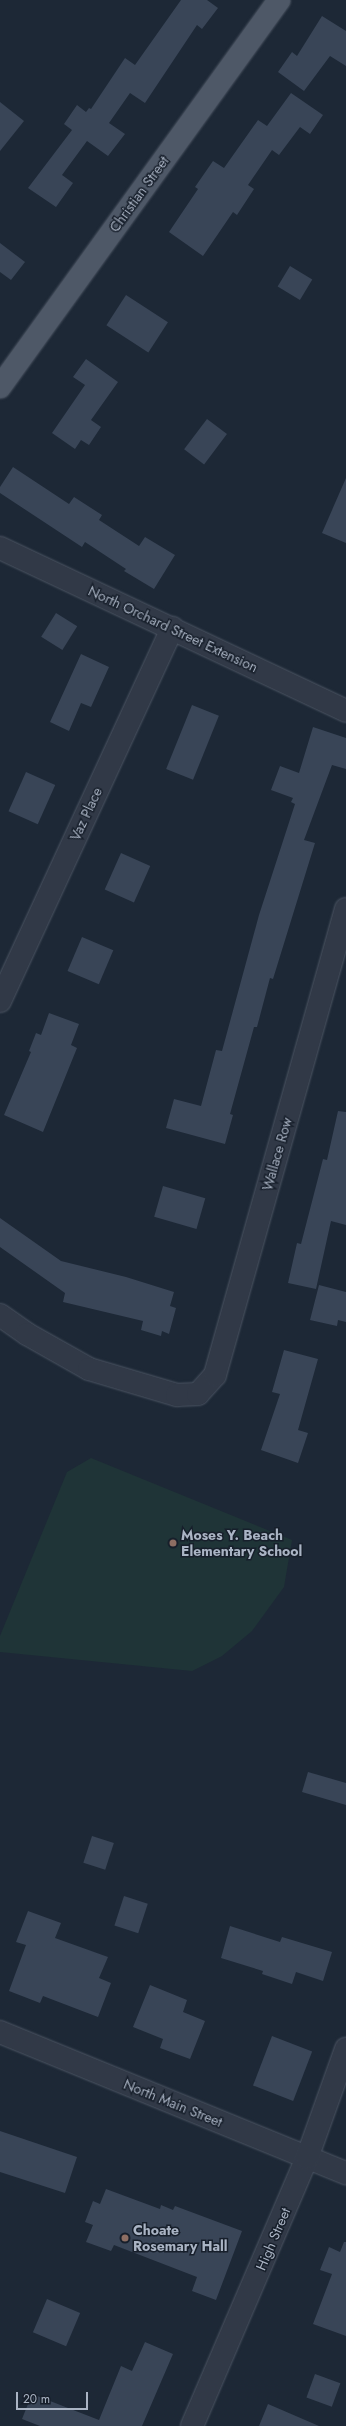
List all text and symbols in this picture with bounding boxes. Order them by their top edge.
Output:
street label: Christian Street [106,153,172,235]
street label: North Orchard Street Extension [86,582,260,676]
street label: Vaz Place [66,785,106,843]
street label: Wallace Row [259,1116,295,1192]
place label: Moses Y. Beach Elementary School [181,1527,302,1560]
marker: Moses Y. Beach Elementary School [168,1538,178,1548]
street label: North Main Street [121,2076,225,2130]
street label: High Street [252,2205,294,2273]
place label: Choate Rosemary Hall [133,2222,228,2254]
marker: Choate Rosemary Hall [120,2233,130,2243]
scale bar [18,2384,90,2410]
text: 20 m [23,2390,50,2408]

